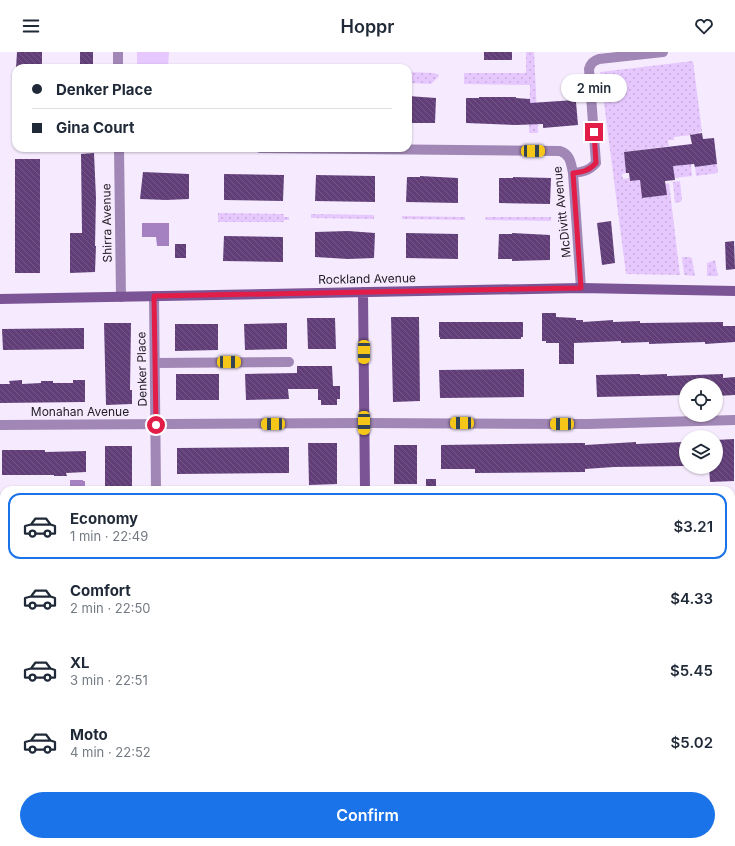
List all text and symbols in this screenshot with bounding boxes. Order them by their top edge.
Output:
icon: menu [20,15,42,37]
icon: heart [693,15,715,37]
text: Hoppr [341,16,395,37]
callout: 2 min [561,74,627,102]
text: Denker Place [56,80,152,99]
text: 2 min [577,80,611,96]
text: Gina Court [56,118,134,137]
route end [585,123,603,141]
car [521,145,545,157]
street label: McDivitt Avenue [549,166,574,259]
street label: Shirra Avenue [98,183,115,263]
street label: Rockland Avenue [318,270,416,287]
street label: Denker Place [133,331,150,407]
car [358,340,370,364]
car [217,356,241,368]
map controls [679,378,723,474]
button: locate [679,378,723,422]
street label: Monahan Avenue [31,404,129,419]
car [358,411,370,435]
route start [147,416,165,434]
car [450,417,474,429]
car [261,418,285,430]
car [550,418,574,430]
button: layers [679,430,723,474]
icon: car [22,508,58,544]
text: Economy [70,509,138,528]
text: $3.21 [674,517,713,536]
text: 1 min · 22:49 [70,528,148,544]
icon: car [22,580,58,616]
text: Comfort [70,581,131,600]
text: $4.33 [670,589,713,608]
text: 2 min · 22:50 [70,600,151,616]
icon: car [22,652,58,688]
text: XL [70,653,90,672]
text: $5.45 [670,661,713,680]
text: 3 min · 22:51 [70,672,148,688]
icon: car [22,724,58,760]
text: Moto [70,725,108,744]
text: $5.02 [671,733,713,752]
text: 4 min · 22:52 [70,744,151,760]
button: Confirm [20,792,715,838]

